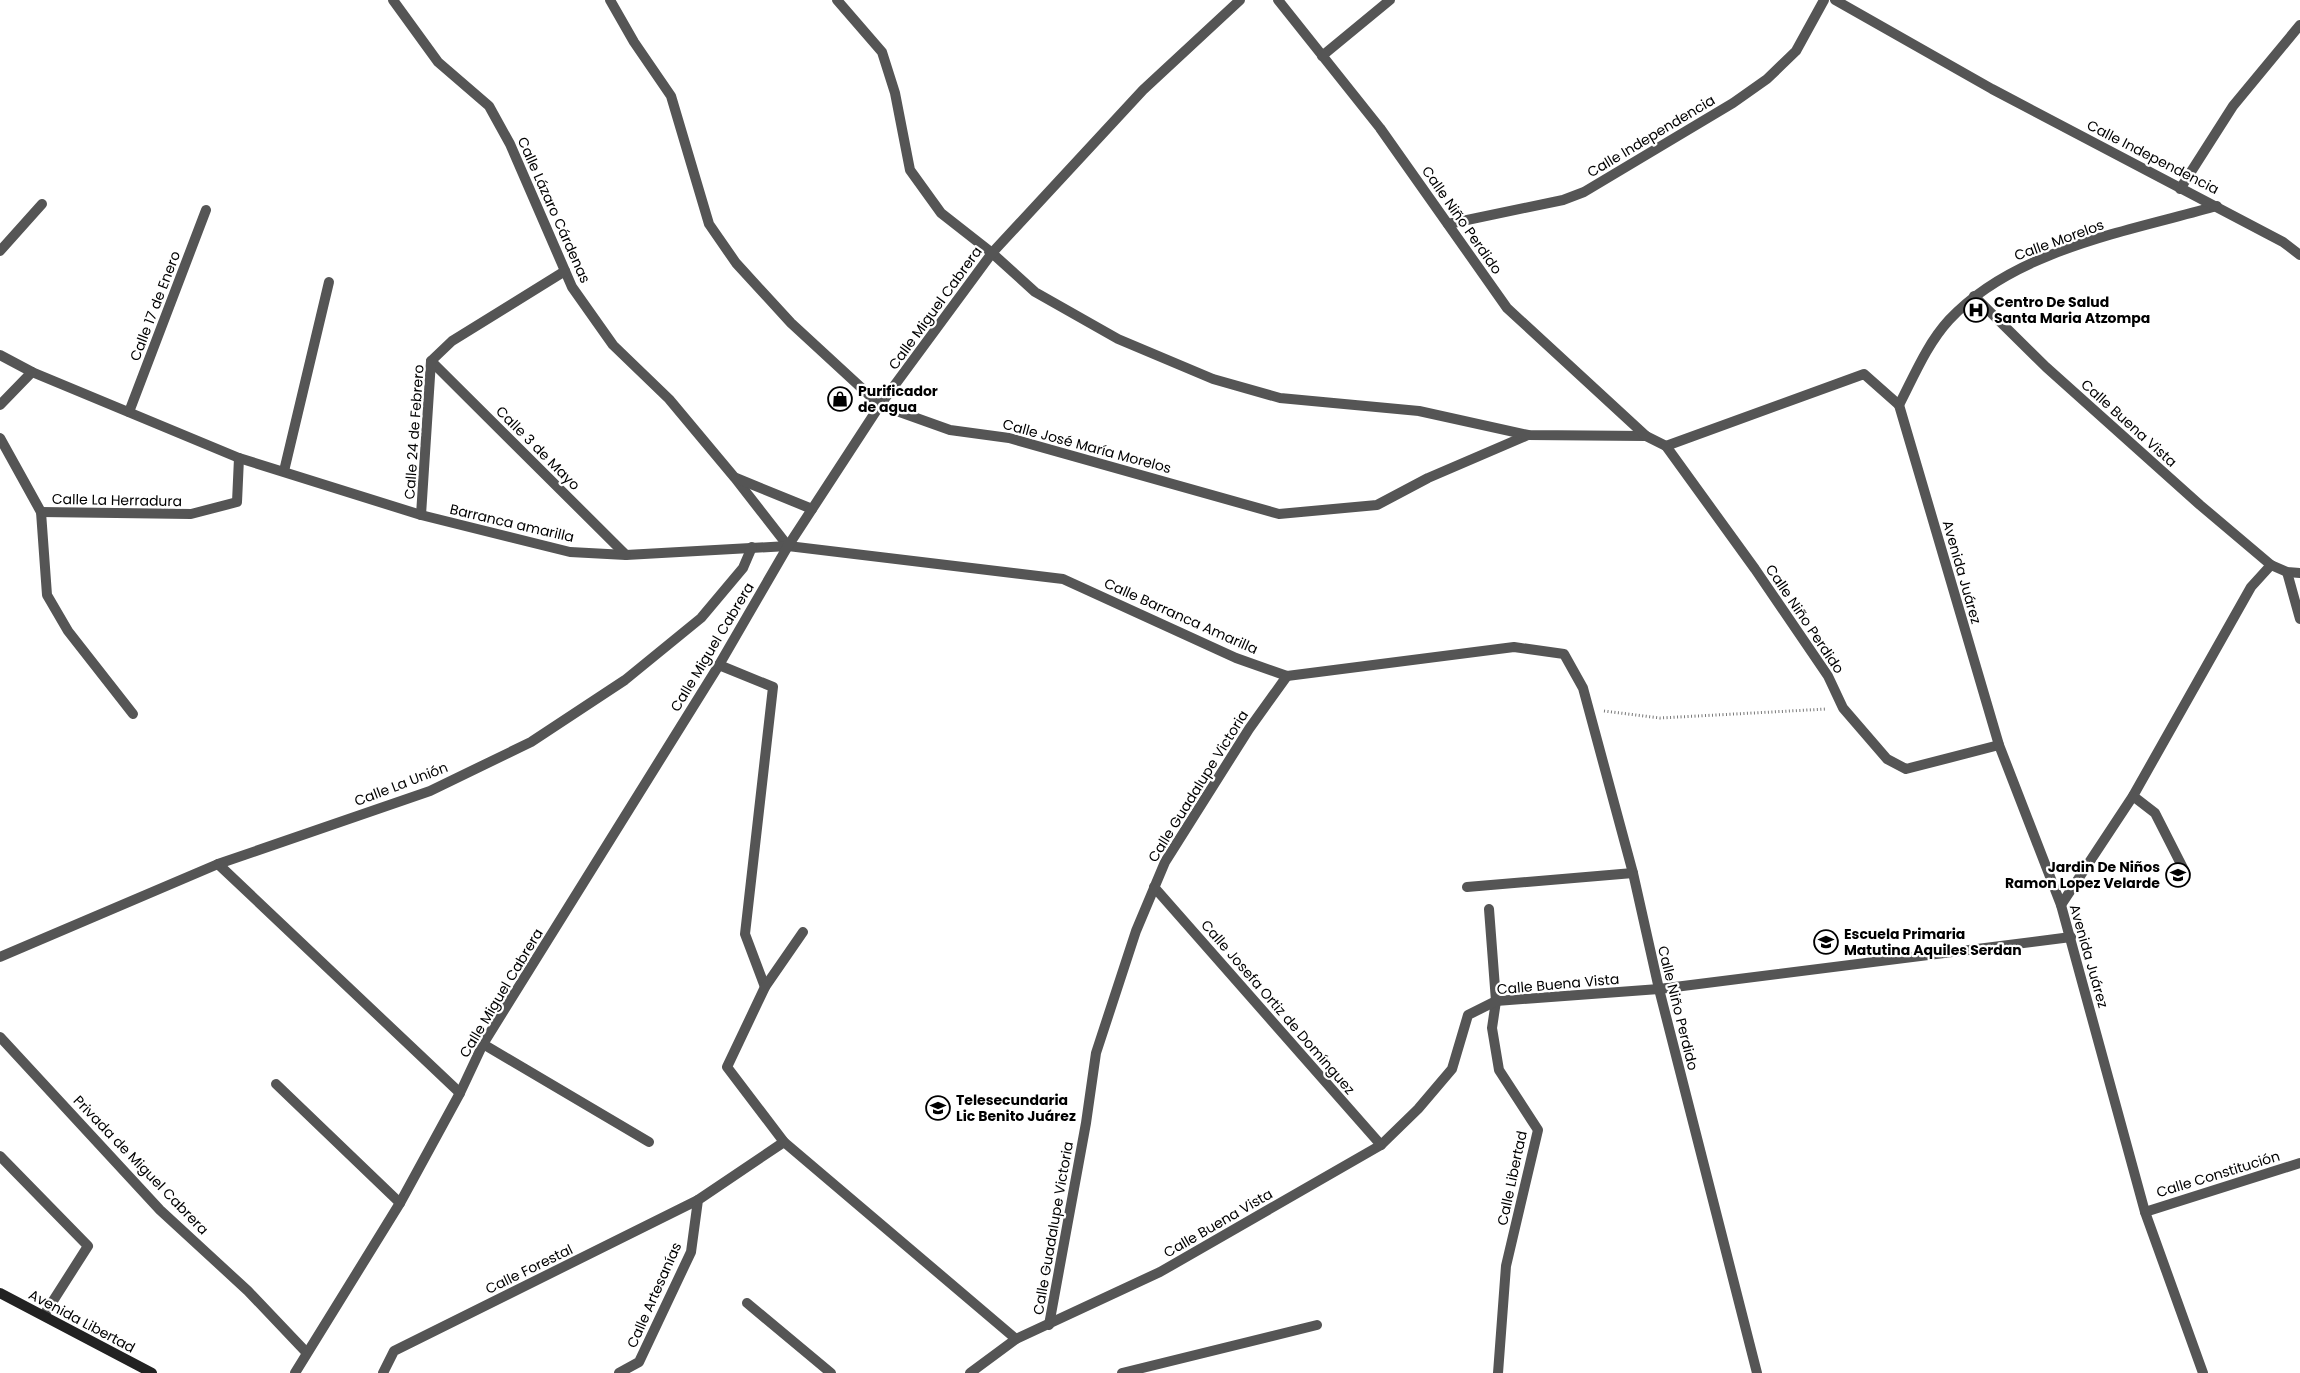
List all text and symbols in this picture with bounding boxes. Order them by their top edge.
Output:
street label: Calle Independencia [1583,90,1719,182]
street label: Calle Independencia [2084,115,2222,199]
street label: Calle Lázaro Cárdenas [513,134,595,286]
street label: Calle Niño Perdido [1417,162,1507,278]
street label: Calle Morelos [2011,214,2107,266]
street label: Calle Miguel Cabrera [884,242,986,374]
street label: Calle 17 de Enero [125,248,185,364]
place label: Centro De Salud Santa Maria Atzompa [1994,292,2150,328]
hospital icon: Centro De Salud Santa Maria Atzompa [1963,297,1989,323]
street label: Calle 24 de Febrero [399,364,429,500]
street label: Calle Buena Vista [2077,375,2181,471]
place label: Purificador de agua [858,381,938,417]
shop icon: Purificador de agua [827,386,853,412]
street label: Calle 3 de Mayo [491,401,585,495]
street label: Calle José María Morelos [1001,414,1173,478]
street label: Calle La Herradura [52,489,182,511]
street label: Barranca amarilla [448,499,576,547]
street label: Avenida Juárez [1938,518,1986,626]
street label: Calle Niño Perdido [1761,560,1849,678]
street label: Calle Barranca Amarilla [1101,573,1261,659]
street label: Calle Miguel Cabrera [665,579,759,715]
street label: Calle Guadalupe Victoria [1143,706,1253,866]
street label: Calle La Unión [351,757,451,811]
place label: Jardin De Niños Ramon Lopez Velarde [2005,857,2160,893]
school or university icon: Jardin De Niños Ramon Lopez Velarde [2165,862,2191,888]
street label: Avenida Juárez [2065,902,2113,1010]
street label: Calle Josefa Ortiz de Domínguez [1196,915,1360,1099]
place label: Escuela Primaria Matutina Aquiles Serdan [1844,924,2022,960]
street label: Calle Miguel Cabrera [454,925,548,1061]
school or university icon: Escuela Primaria Matutina Aquiles Serdan [1813,929,1839,955]
street label: Calle Niño Perdido [1653,944,1703,1072]
street label: Calle Buena Vista [1496,969,1620,999]
place label: Telesecundaria Lic Benito Juárez [956,1090,1076,1126]
street label: Privada de Miguel Cabrera [69,1091,213,1239]
school or university icon: Telesecundaria Lic Benito Juárez [925,1095,951,1121]
street label: Calle Libertad [1492,1129,1532,1227]
street label: Calle Guadalupe Victoria [1028,1140,1078,1316]
street label: Calle Constitución [2154,1146,2282,1202]
street label: Calle Buena Vista [1160,1184,1276,1262]
street label: Calle Forestal [482,1239,576,1299]
street label: Calle Artesanías [622,1239,686,1351]
street label: Avenida Libertad [25,1284,139,1358]

